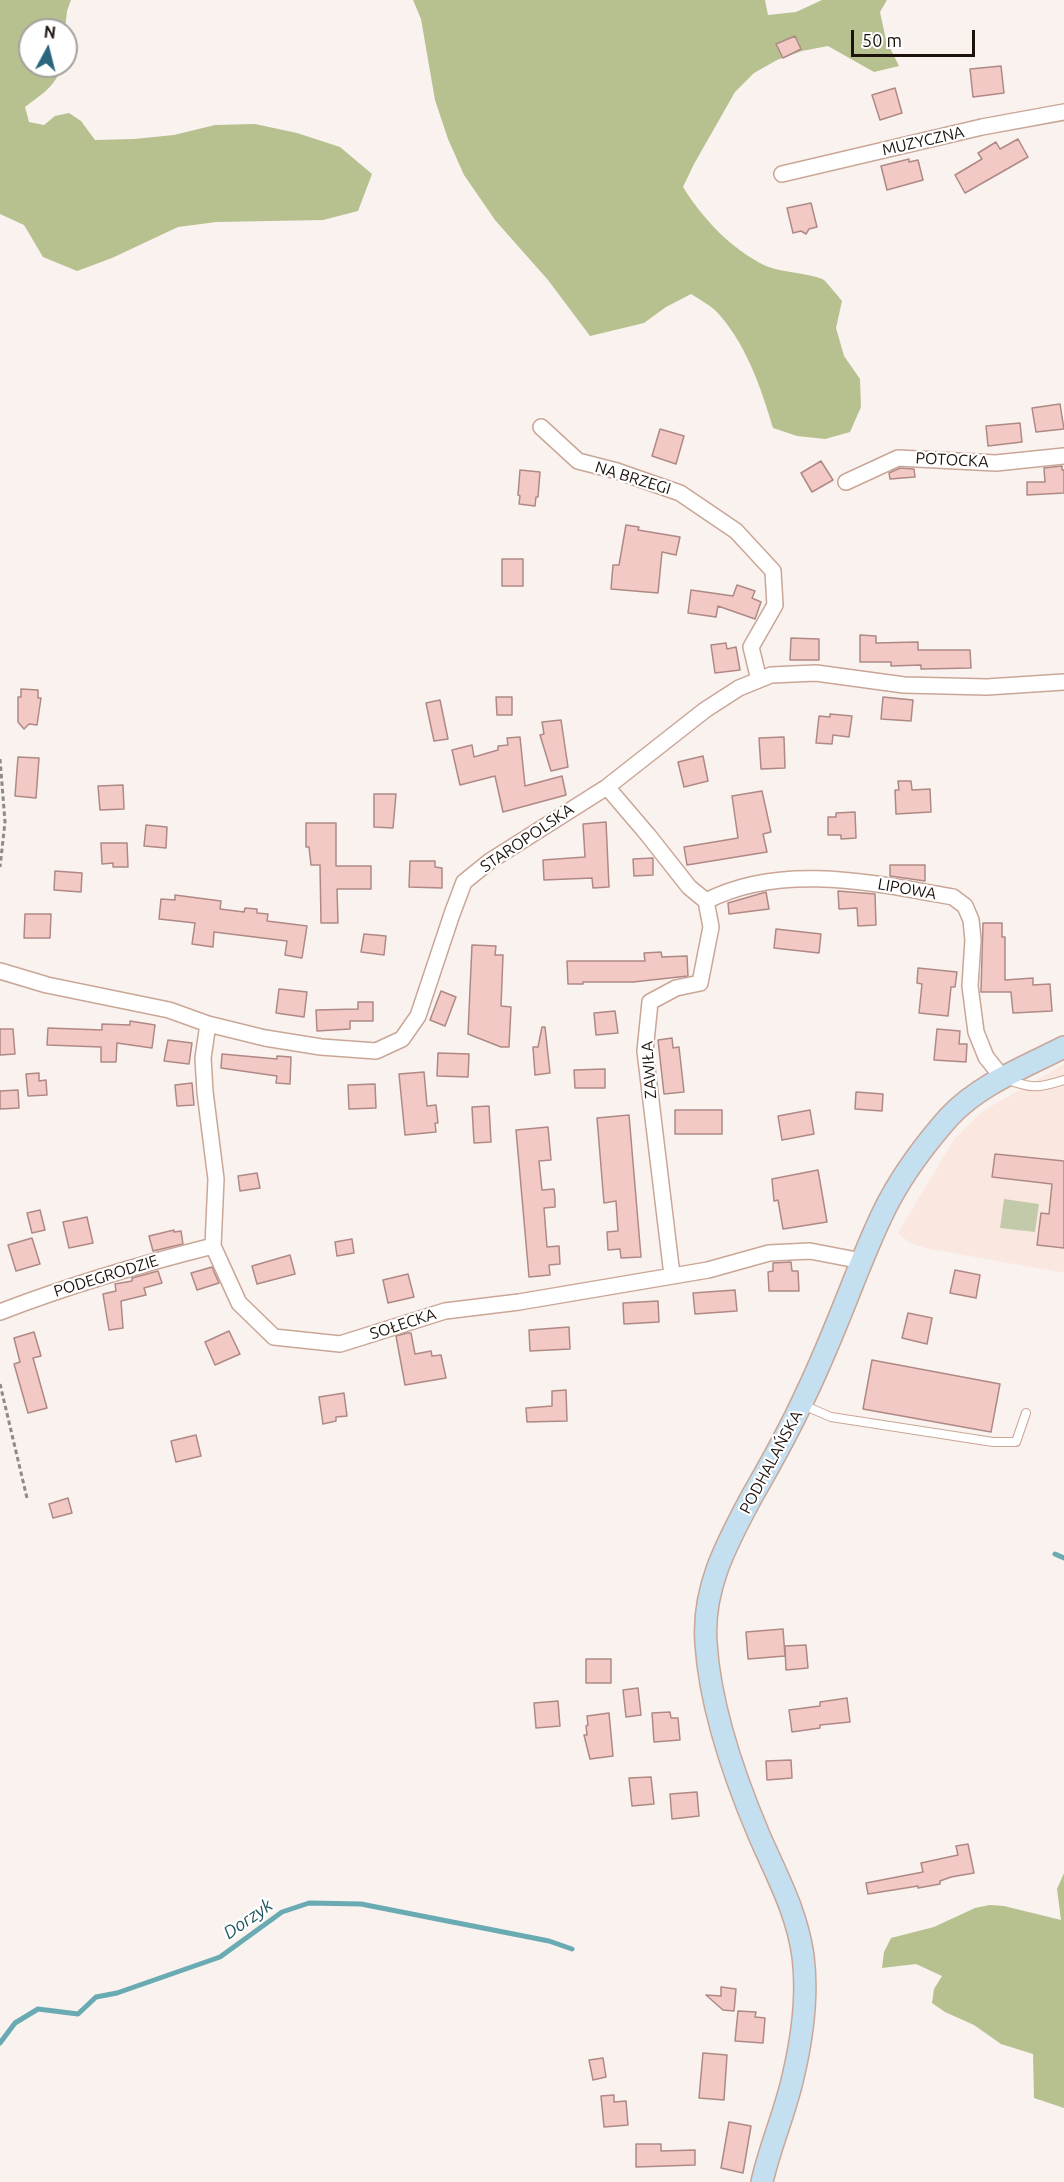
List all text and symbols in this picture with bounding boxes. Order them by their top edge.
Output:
north arrow [18,18,78,78]
scale bar [854,18,978,56]
text: N [43,22,57,42]
text: 50 m [862,30,902,50]
street label: MUZYCZNA [880,122,966,160]
street label: POTOCKA [915,448,989,472]
street label: NA BRZEGI [593,457,673,499]
street label: STAROPOLSKA [477,800,577,876]
street label: LIPOWA [876,874,938,904]
street label: ZAWIŁA [637,1041,661,1099]
street label: PODEGRODZIE [51,1251,161,1301]
street label: SOŁECKA [367,1304,439,1344]
street label: PODHALAŃSKA [736,1407,806,1517]
water label: Dorzyk [219,1894,277,1944]

